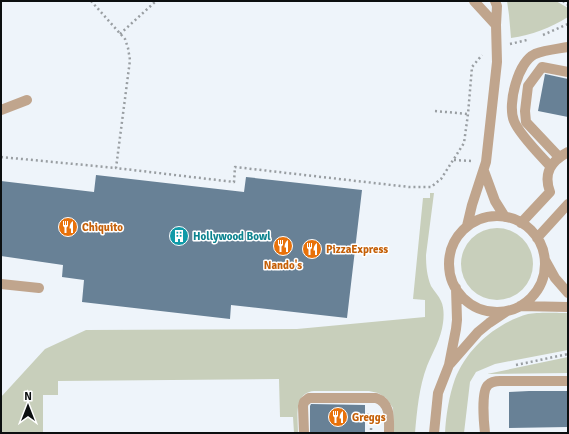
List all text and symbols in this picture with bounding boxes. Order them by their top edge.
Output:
restaurant icon: Chiquito [57,216,79,238]
place label: Chiquito [82,221,123,234]
building icon: Hollywood Bowl [168,225,190,247]
place label: Hollywood Bowl [193,230,271,243]
restaurant icon: Nando's [272,235,294,257]
restaurant icon: PizzaExpress [301,238,323,260]
place label: PizzaExpress [326,243,388,256]
place label: Nando's [264,259,302,272]
north arrow [8,386,48,426]
text: N [24,390,32,403]
restaurant icon: Greggs [327,406,349,428]
place label: Greggs [352,411,386,424]

